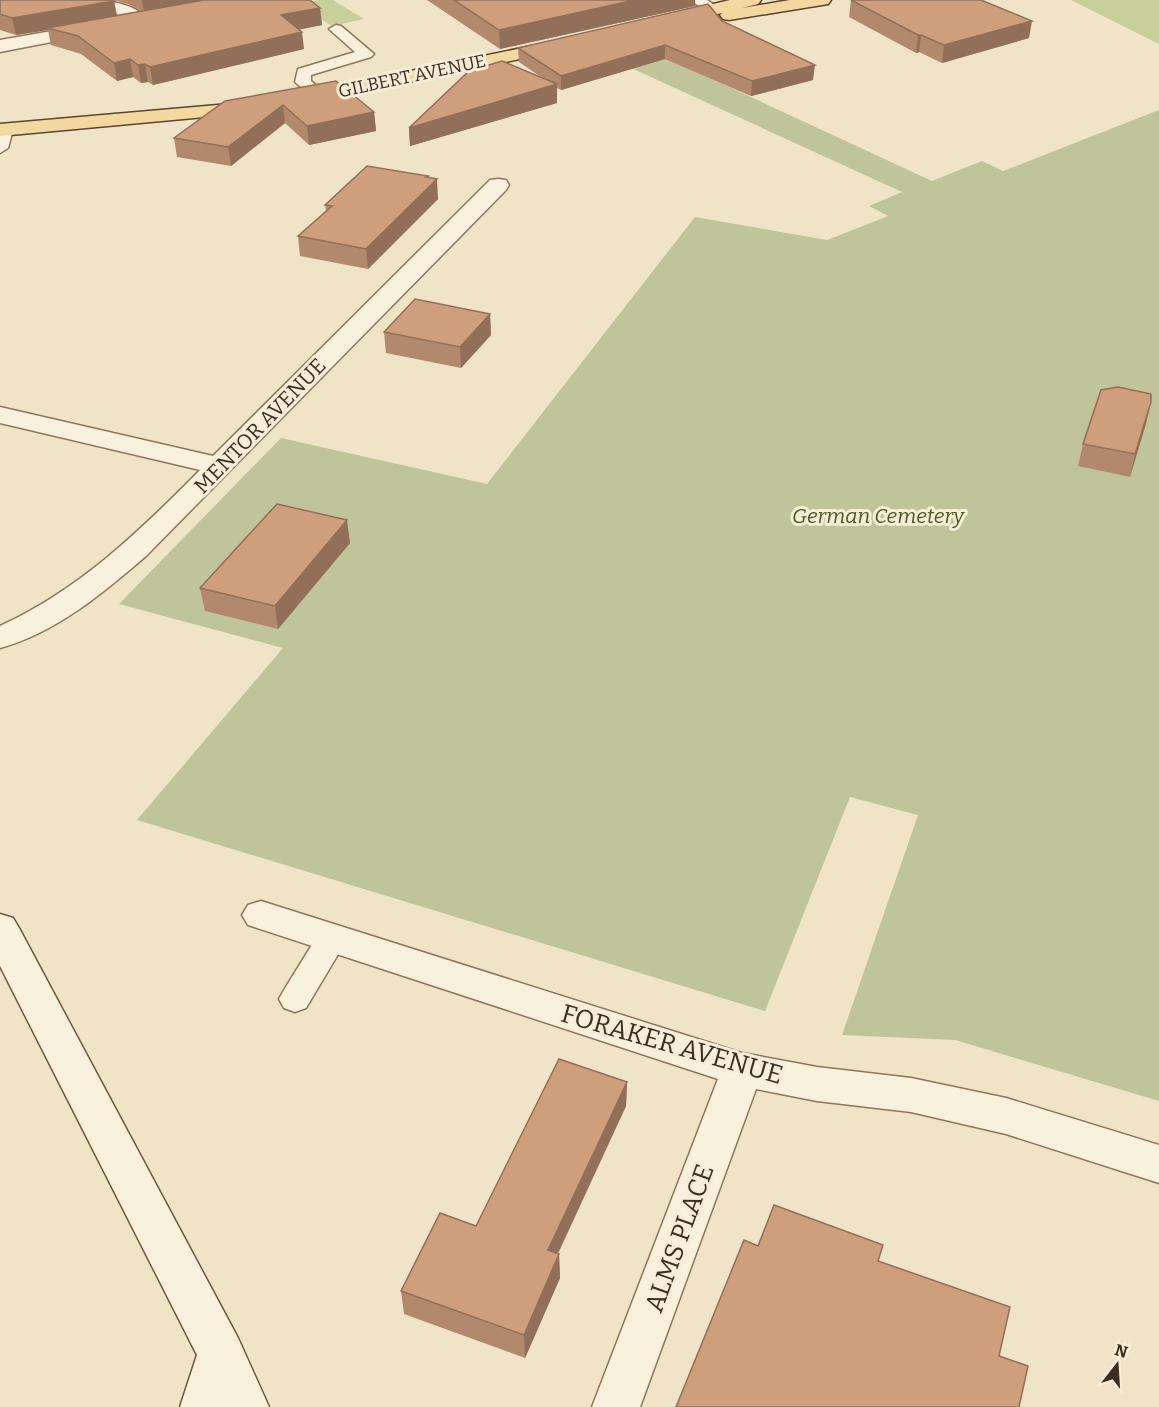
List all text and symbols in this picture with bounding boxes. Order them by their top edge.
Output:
street label: GILBERT AVENUE [336,50,488,102]
street label: MENTOR AVENUE [189,353,331,499]
park label: German Cemetery [792,503,965,529]
street label: FORAKER AVENUE [557,998,786,1091]
street label: ALMS PLACE [638,1160,721,1316]
north arrow [1087,1335,1147,1395]
text: N [1113,1340,1130,1362]

